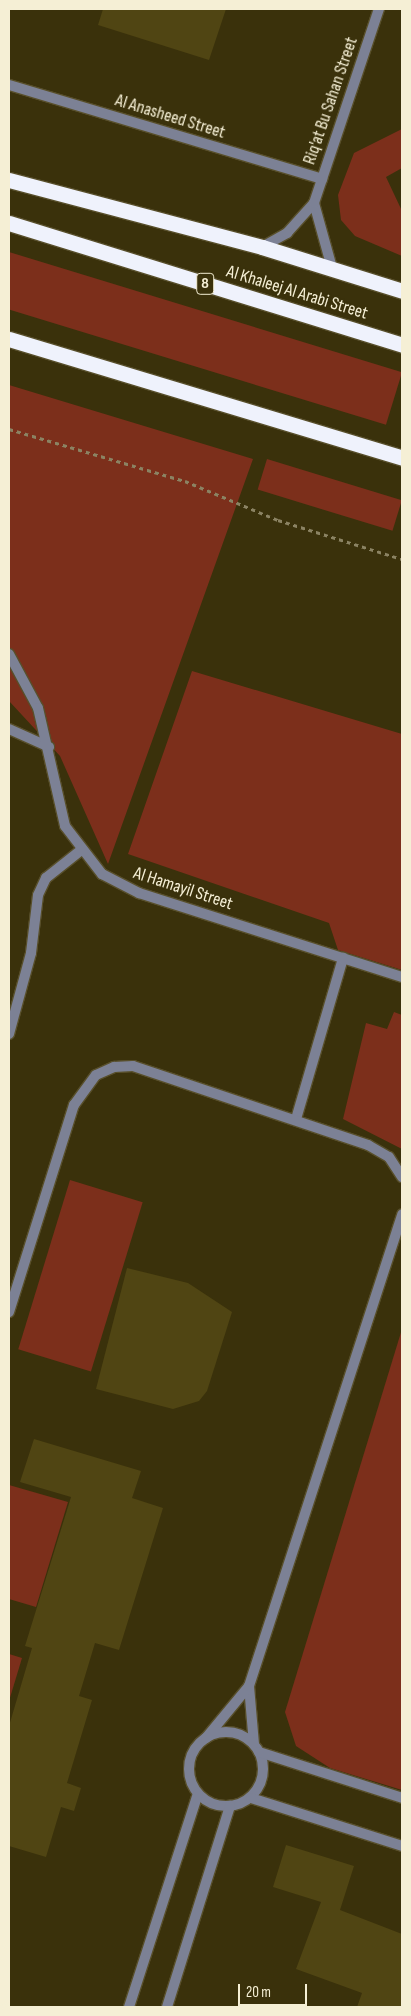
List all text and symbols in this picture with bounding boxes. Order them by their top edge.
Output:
street label: Riq'at Bu Sahan Street [299,34,363,168]
street label: Al Anasheed Street [112,90,228,144]
street label: Al Khaleej Al Arabi Street [224,261,370,325]
road number: 8 [195,270,215,298]
street label: Al Hamayil Street [131,863,235,915]
scale bar [241,1974,310,2006]
text: 20 m [246,1983,271,2002]

